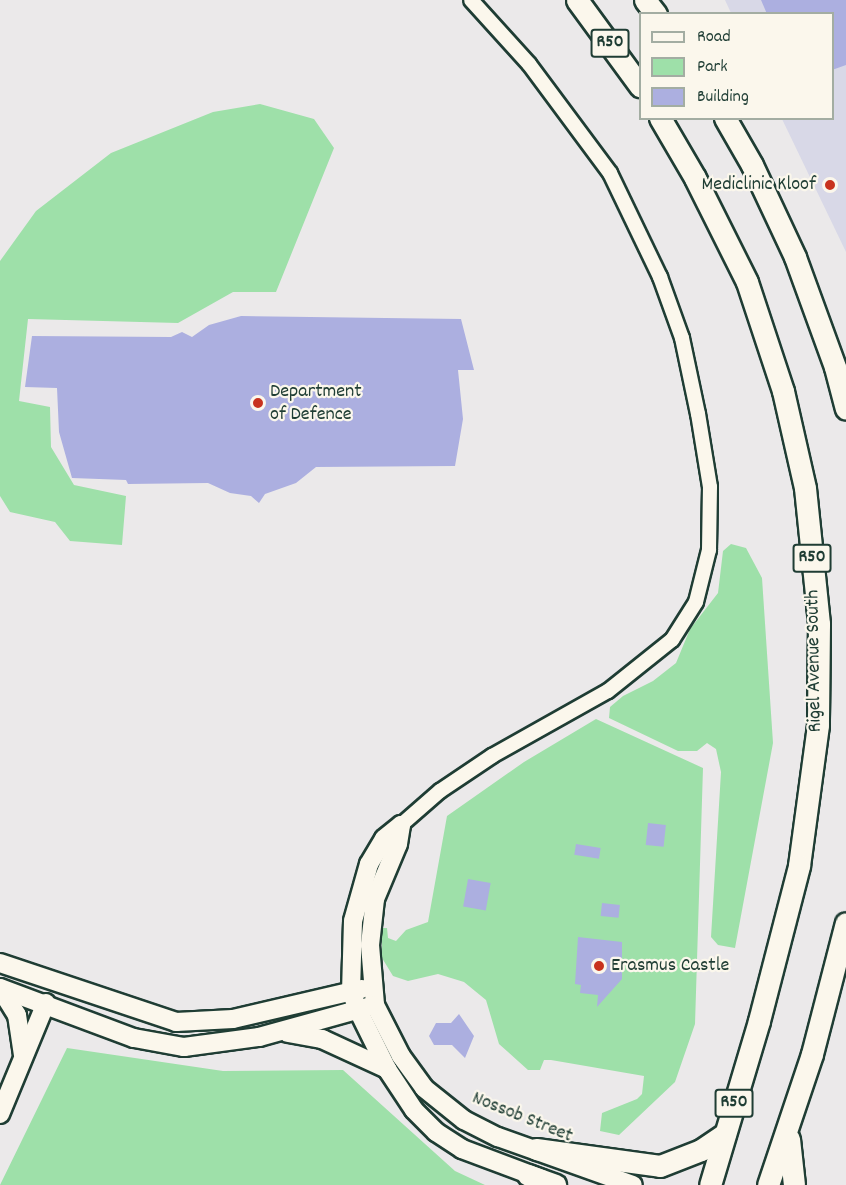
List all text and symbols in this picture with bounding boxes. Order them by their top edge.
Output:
legend [639,12,834,120]
text: Road [697,25,731,50]
road number: R50 [590,28,630,58]
text: Park [697,55,728,80]
text: Building [697,85,749,110]
place label: Mediclinic Kloof [702,173,816,197]
marker: Mediclinic Kloof [821,176,839,194]
place label: Department of Defence [270,380,362,427]
marker: Department of Defence [251,396,265,410]
road number: R50 [792,543,832,573]
street label: Rigel Avenue South [802,590,828,732]
place label: Erasmus Castle [611,954,729,978]
marker: Erasmus Castle [592,959,606,973]
street label: Nossob Street [468,1087,576,1149]
road number: R50 [714,1088,754,1118]

